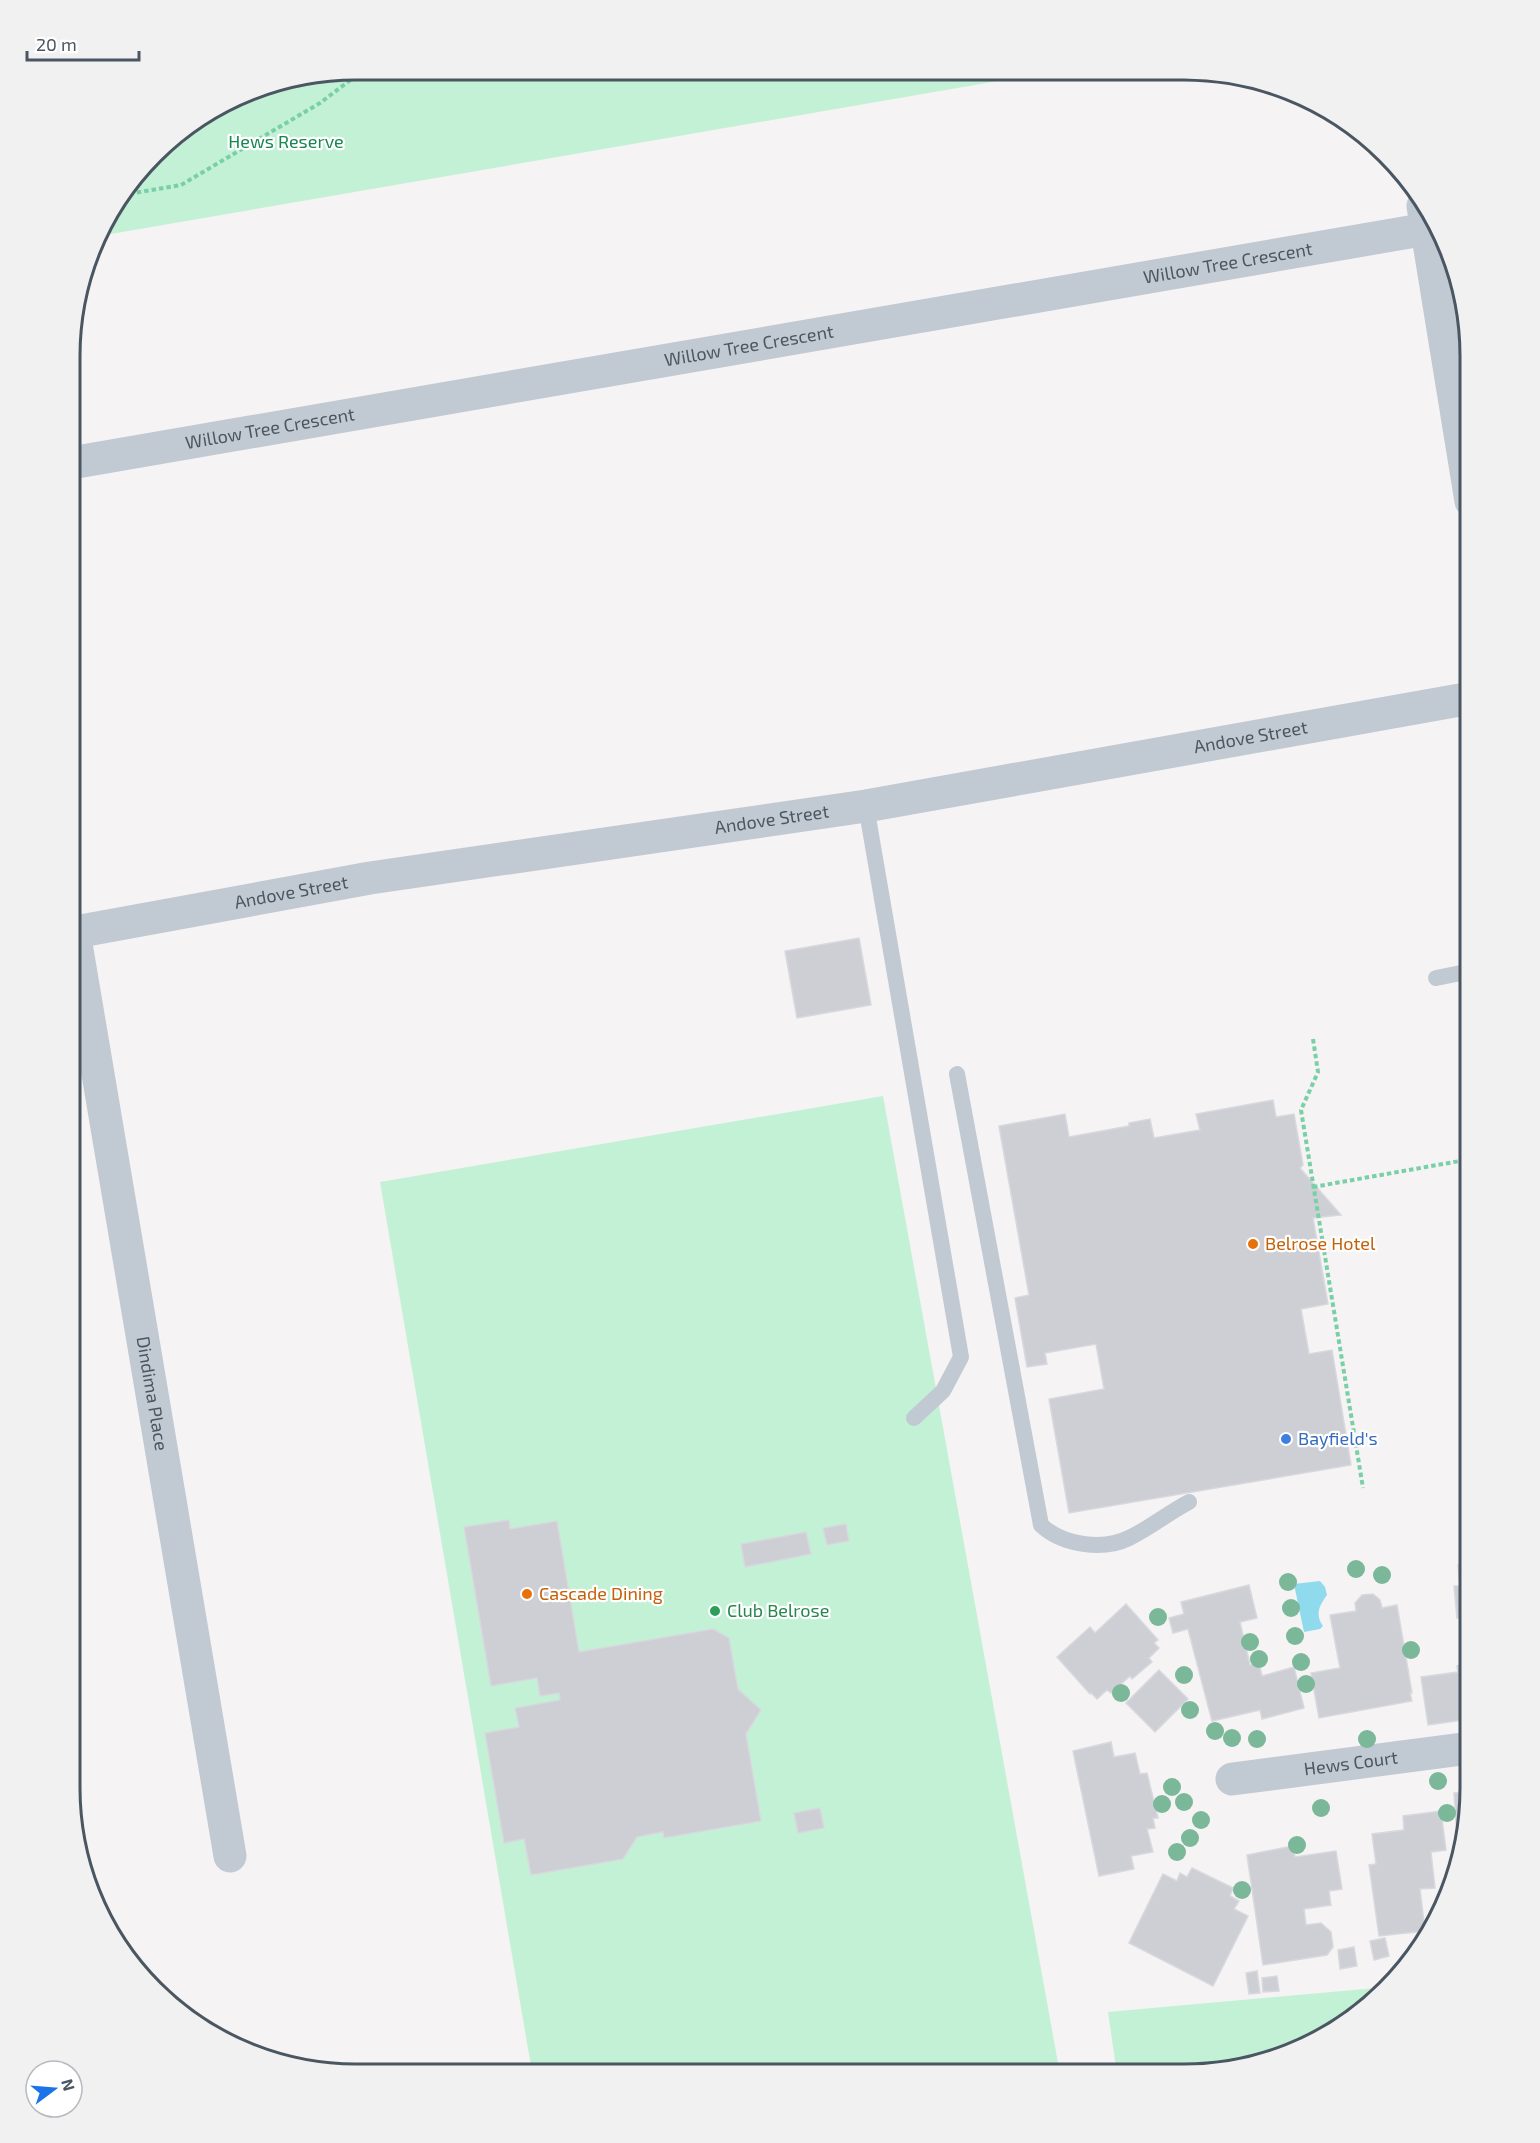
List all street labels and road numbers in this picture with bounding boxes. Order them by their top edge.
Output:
street label: Willow Tree Crescent [1141,237,1314,288]
street label: Willow Tree Crescent [662,320,835,370]
street label: Willow Tree Crescent [184,402,356,453]
street label: Andove Street [1192,715,1309,757]
street label: Andove Street [713,799,830,838]
street label: Andove Street [232,870,350,913]
street label: Dindima Place [132,1334,173,1452]
street label: Hews Court [1303,1745,1399,1780]

